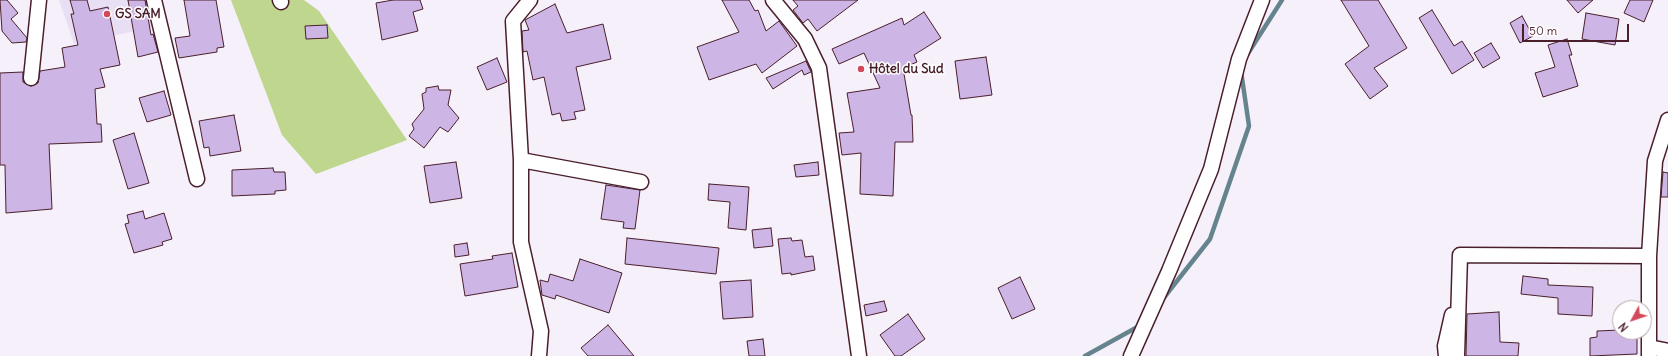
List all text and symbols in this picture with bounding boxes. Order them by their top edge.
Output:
place label: GS SAM [115,6,161,22]
marker: GS SAM [102,9,112,19]
scale bar [1524,16,1631,42]
text: 50 m [1529,23,1557,38]
place label: Hôtel du Sud [869,61,944,77]
marker: Hôtel du Sud [856,64,866,74]
north arrow [1612,300,1652,340]
text: N [1616,320,1631,334]

